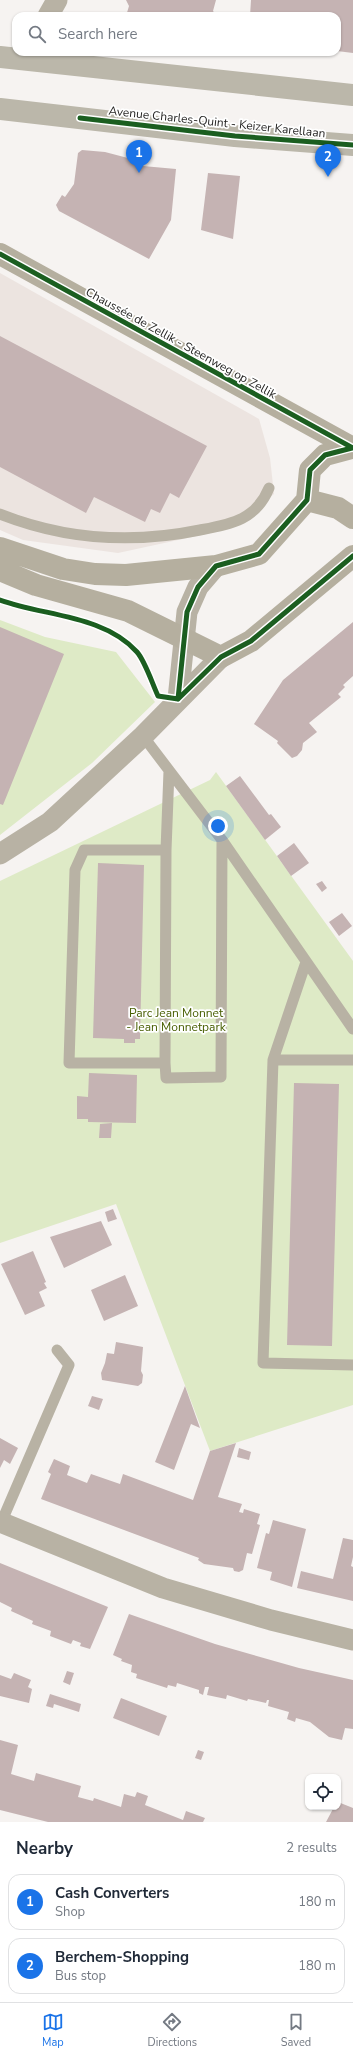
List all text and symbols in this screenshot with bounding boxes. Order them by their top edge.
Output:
search box [12,12,341,56]
icon: search [26,23,48,45]
text: Search here [58,24,138,44]
street label: Avenue Charles-Quint - Keizer Karellaan [108,103,326,141]
pin: 1 [126,140,152,173]
pin: 2 [315,144,341,177]
street label: Chaussée de Zellik - Steenweg op Zellik [83,284,280,403]
your location [208,816,228,836]
park label: Parc Jean Monnet - Jean Monnetpark [126,1005,227,1035]
map controls [305,1774,341,1810]
button: locate [305,1774,341,1810]
text: Nearby [16,1837,73,1860]
text: 2 results [286,1839,337,1857]
text: Cash Converters [55,1883,169,1903]
text: 1 [26,1893,34,1911]
text: 180 m [298,1893,336,1911]
text: Shop [55,1903,85,1921]
text: Berchem-Shopping [55,1947,189,1967]
text: 2 [26,1957,34,1975]
text: 180 m [298,1957,336,1975]
text: Bus stop [55,1967,106,1985]
tab: Map [42,2011,64,2050]
tab: Directions [148,2011,197,2050]
tab: Saved [281,2011,311,2050]

